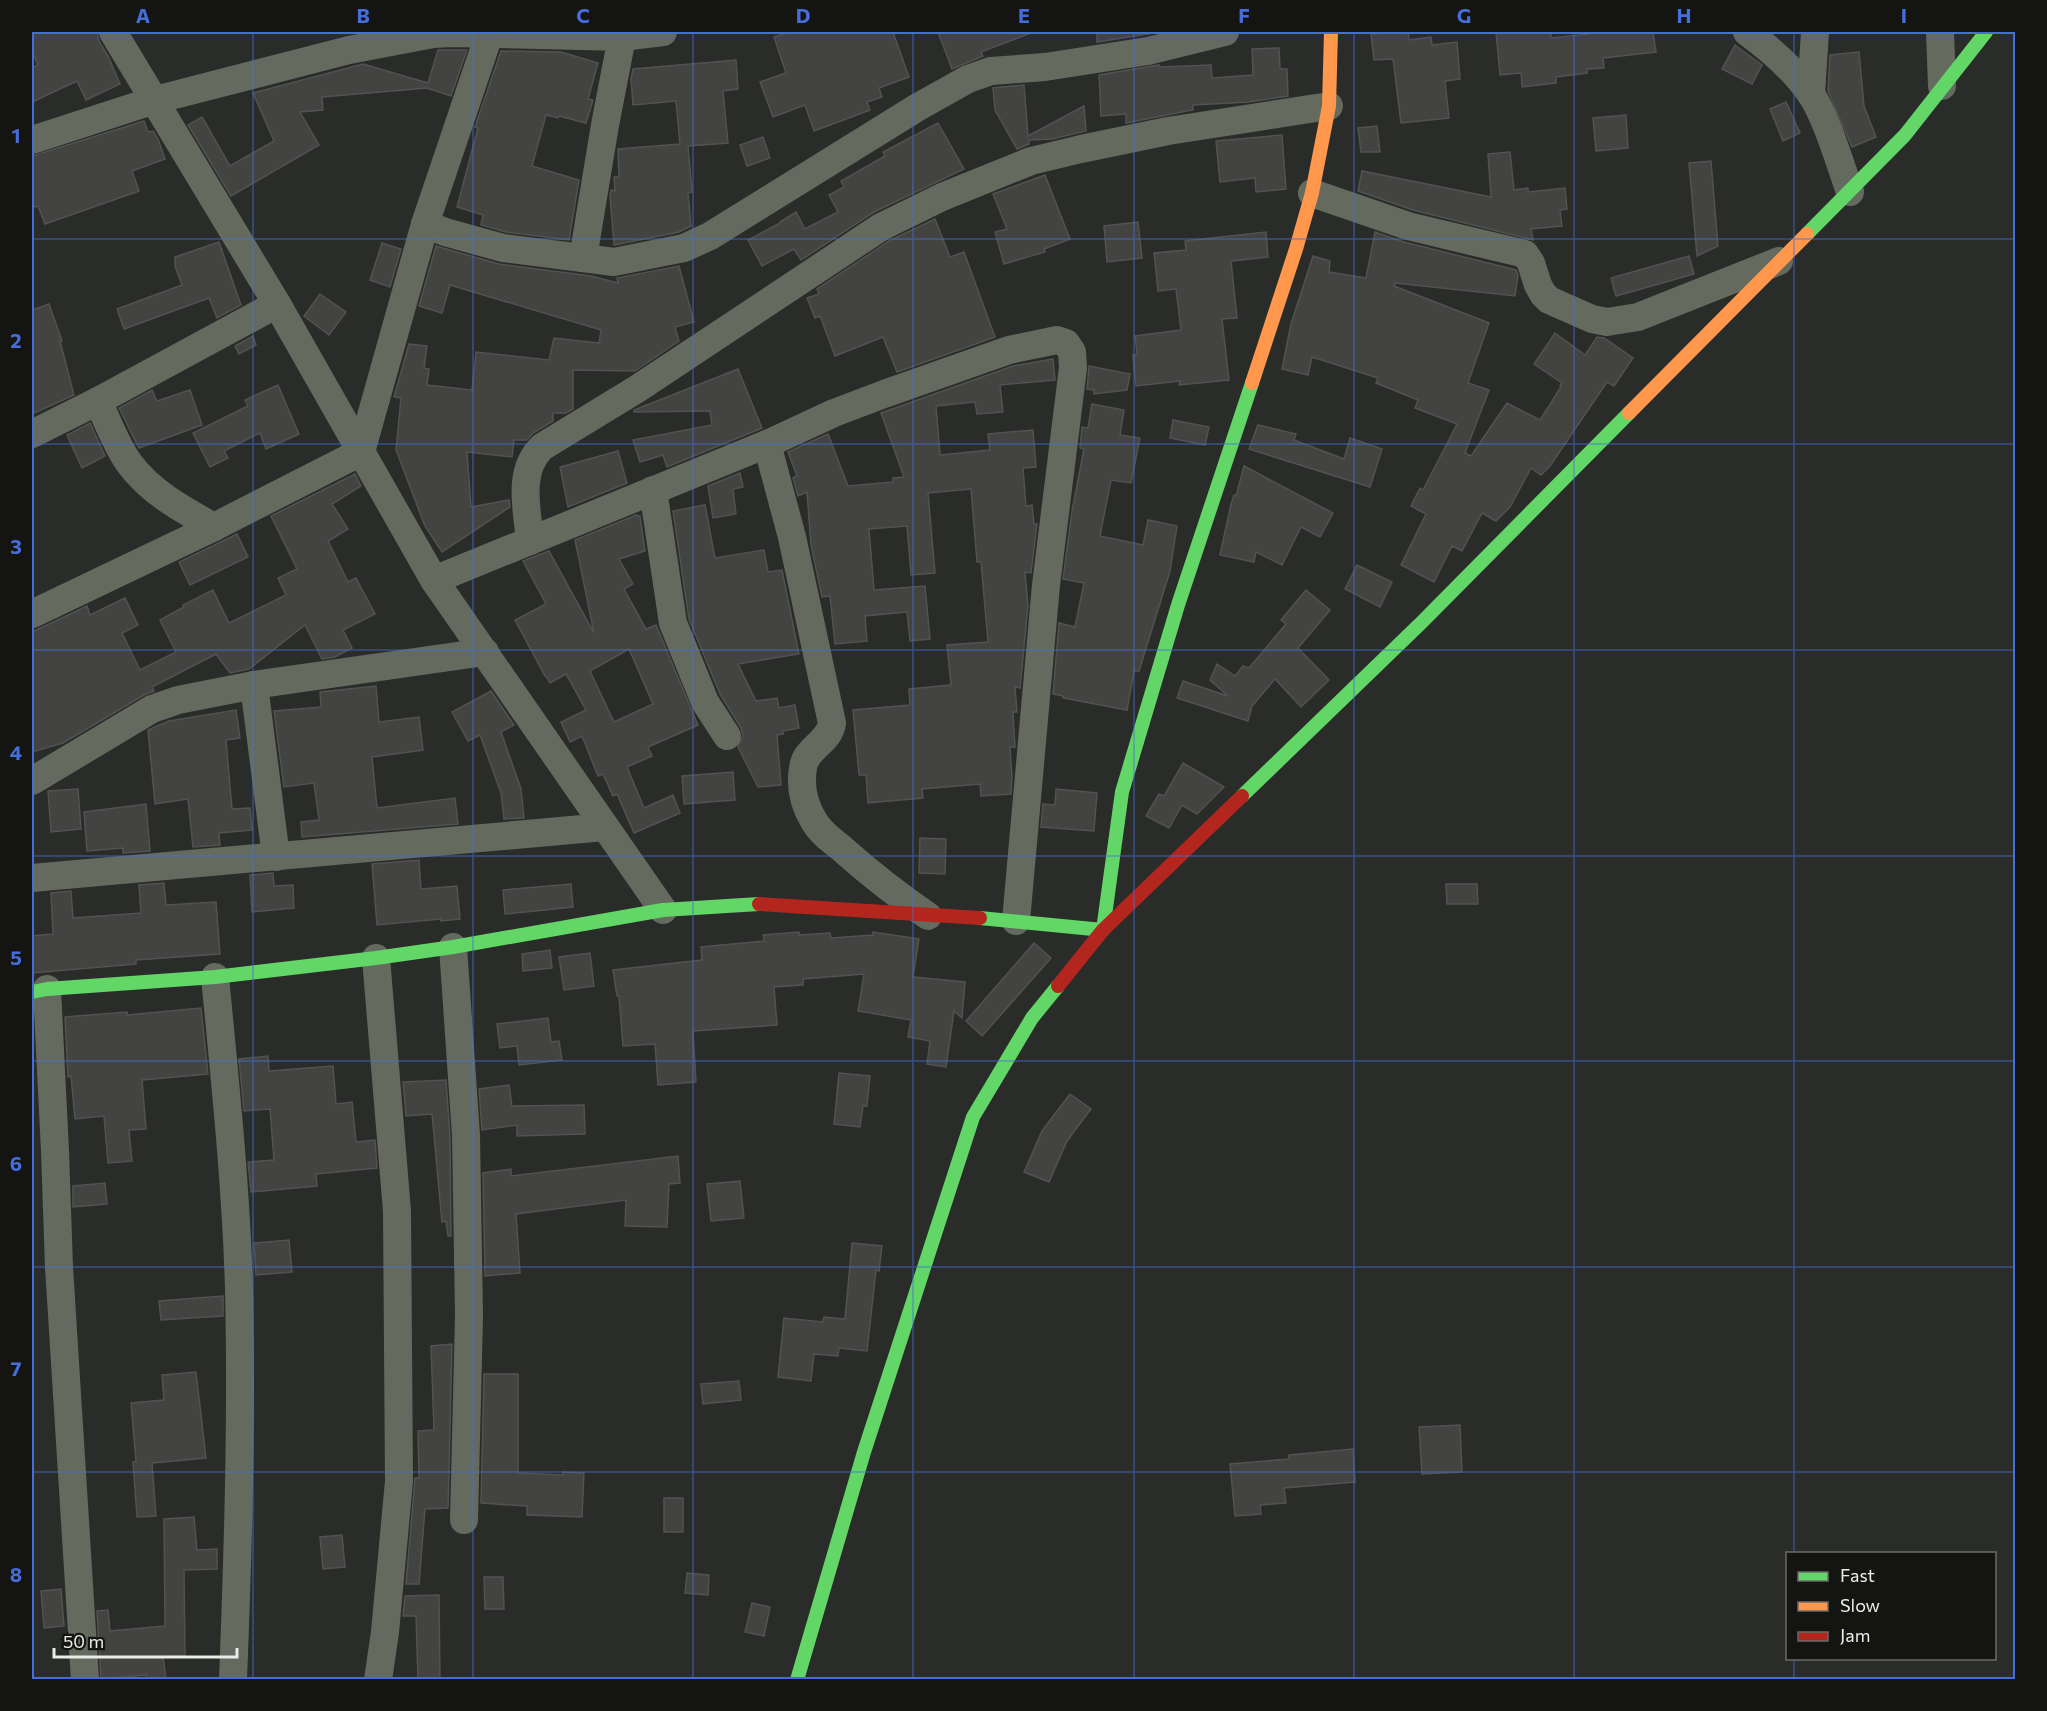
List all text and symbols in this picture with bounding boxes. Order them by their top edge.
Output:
text: A [136,3,150,27]
text: B [356,3,370,27]
text: C [576,3,590,27]
text: D [796,3,810,27]
text: E [1018,3,1030,27]
text: F [1238,3,1250,27]
text: G [1457,3,1471,27]
text: H [1677,3,1692,27]
text: I [1901,3,1907,27]
text: 1 [11,123,21,147]
text: 2 [10,328,22,352]
text: 3 [10,534,22,558]
text: 4 [10,740,22,764]
text: 5 [10,945,22,969]
text: 6 [10,1151,22,1175]
text: 7 [11,1356,22,1380]
legend [1786,1552,1996,1660]
text: 8 [10,1562,22,1586]
text: Fast [1840,1564,1875,1586]
text: Slow [1840,1594,1880,1616]
scale bar [54,1621,237,1659]
text: Jam [1840,1624,1870,1646]
text: 50 m [63,1630,104,1652]

